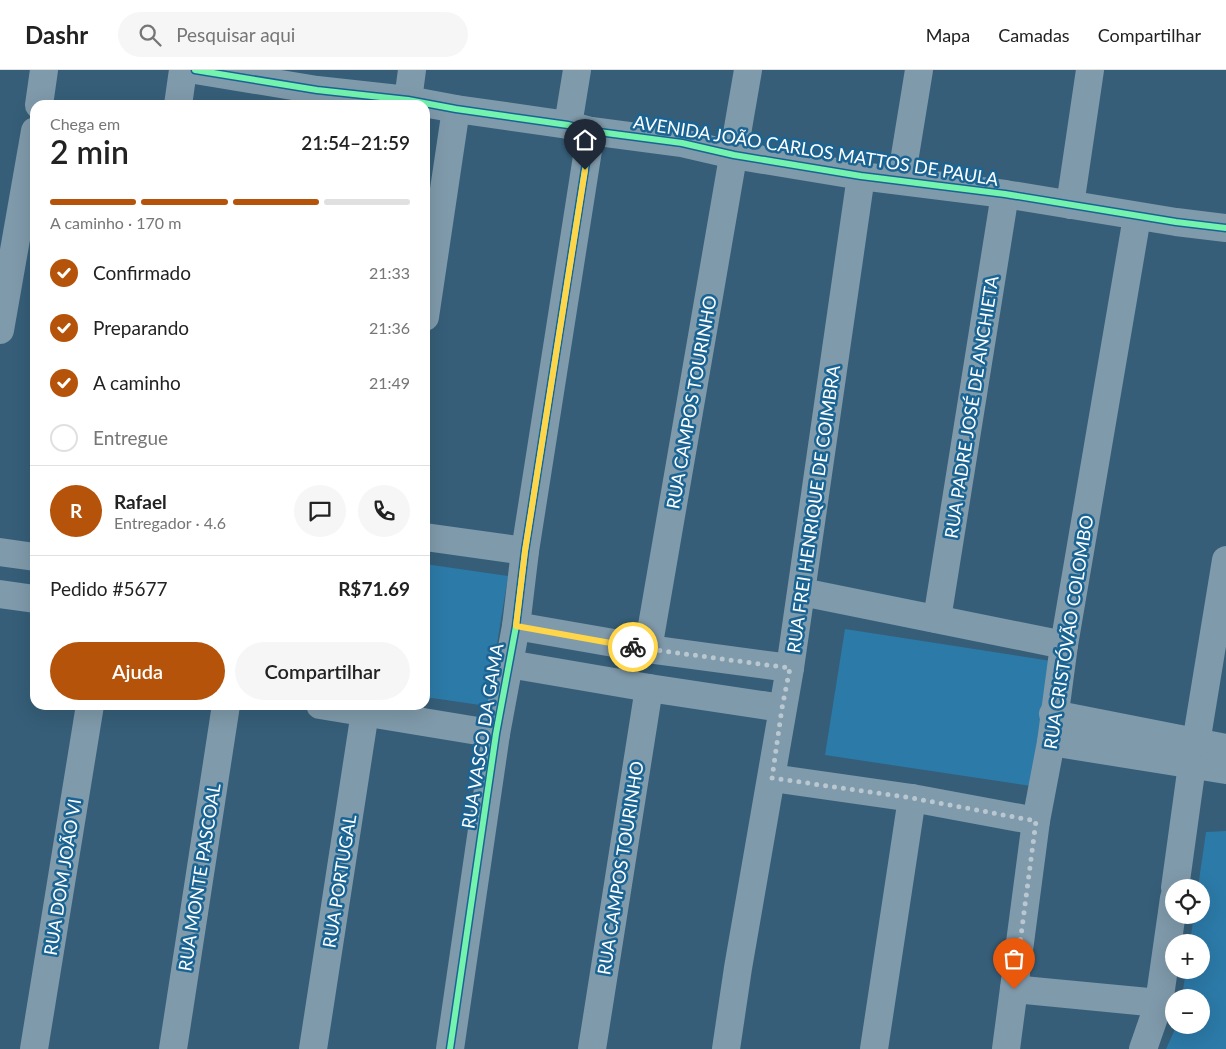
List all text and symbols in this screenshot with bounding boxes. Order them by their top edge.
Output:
search box [118,12,468,57]
text: Dashr [25,20,88,49]
icon: search [136,21,164,49]
text: Pesquisar aqui [176,23,295,46]
text: Mapa [926,24,970,46]
text: Camadas [998,24,1070,46]
text: Compartilhar [1098,24,1201,46]
street label: AVENIDA JOÃO CARLOS MATTOS DE PAULA [632,110,1001,190]
text: Chega em [50,114,120,133]
pin [564,119,606,170]
icon: home [571,126,599,154]
text: 21:54–21:59 [301,131,410,154]
text: 2 min [50,132,129,171]
text: A caminho · 170 m [50,213,181,232]
icon: check [50,259,78,287]
text: Confirmado [93,261,191,284]
text: 21:33 [369,263,410,282]
street label: RUA PADRE JOSÉ DE ANCHIETA [939,273,1003,540]
street label: RUA CAMPOS TOURINHO [661,294,721,510]
icon: check [50,314,78,342]
text: Preparando [93,316,189,339]
text: 21:36 [369,318,410,337]
street label: RUA FREI HENRIQUE DE COIMBRA [782,363,844,654]
icon: check [50,369,78,397]
text: A caminho [93,371,181,394]
text: 21:49 [369,373,410,392]
text: Entregue [93,426,168,449]
button: chat [294,485,346,537]
button: phone [358,485,410,537]
text: Rafael [114,490,167,513]
text: R [70,499,82,522]
text: Entregador · 4.6 [114,513,226,532]
street label: RUA CRISTÓVÃO COLOMBO [1039,513,1097,751]
text: Pedido #5677 [50,577,168,600]
text: R$71.69 [338,577,410,600]
courier [608,622,658,672]
icon: bike [619,633,647,661]
street label: RUA VASCO DA GAMA [456,641,508,830]
button: Ajuda [50,642,225,700]
button: Compartilhar [235,642,410,700]
street label: RUA CAMPOS TOURINHO [592,759,648,977]
street label: RUA MONTE PASCOAL [173,781,225,973]
street label: RUA DOM JOÃO VI [39,797,85,957]
street label: RUA PORTUGAL [318,813,360,949]
map controls [1165,879,1210,1034]
button: locate [1165,879,1210,924]
button: + [1165,934,1210,979]
pin [993,938,1035,989]
icon: bag [1000,945,1028,973]
button: − [1165,989,1210,1034]

